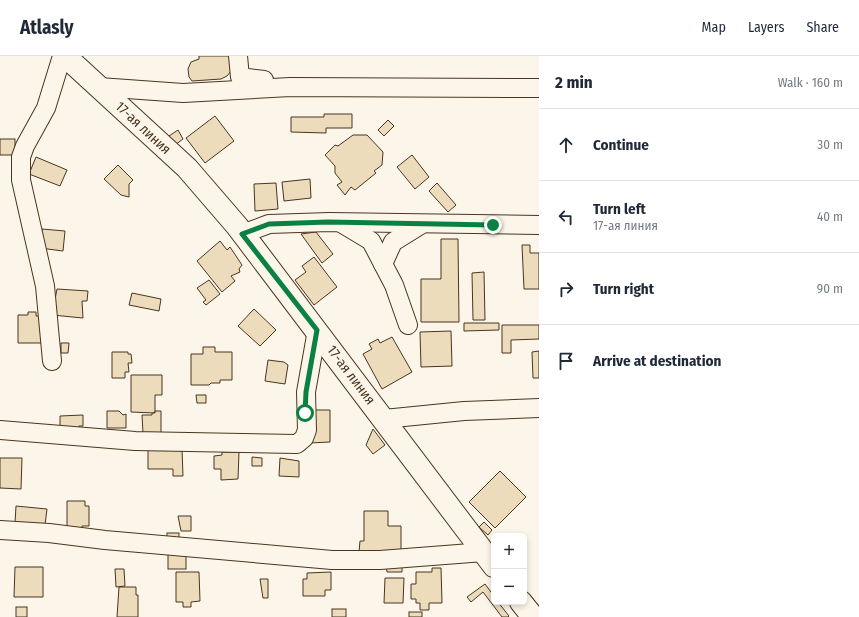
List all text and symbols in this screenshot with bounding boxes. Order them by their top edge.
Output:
text: Atlasly [20,16,74,39]
text: Map [702,19,726,36]
text: Layers [748,19,784,36]
text: Share [806,19,839,36]
text: 2 min [555,72,593,93]
text: Walk · 160 m [778,75,843,90]
street label: 17-ая линия [112,98,174,158]
icon: ahead [555,134,577,156]
text: Continue [593,136,649,154]
text: 30 m [817,137,843,152]
text: Turn left [593,200,646,218]
icon: left [555,206,577,228]
text: 40 m [817,209,843,224]
route end [484,216,502,234]
text: 17-ая линия [593,218,658,233]
icon: right [555,278,577,300]
text: Turn right [593,280,654,298]
text: 90 m [817,281,843,296]
street label: 17-ая линия [323,342,379,408]
icon: arrive [555,350,577,372]
text: Arrive at destination [593,352,721,370]
route start [296,404,314,422]
map controls [491,533,527,605]
button: + [491,533,527,569]
button: − [491,569,527,605]

